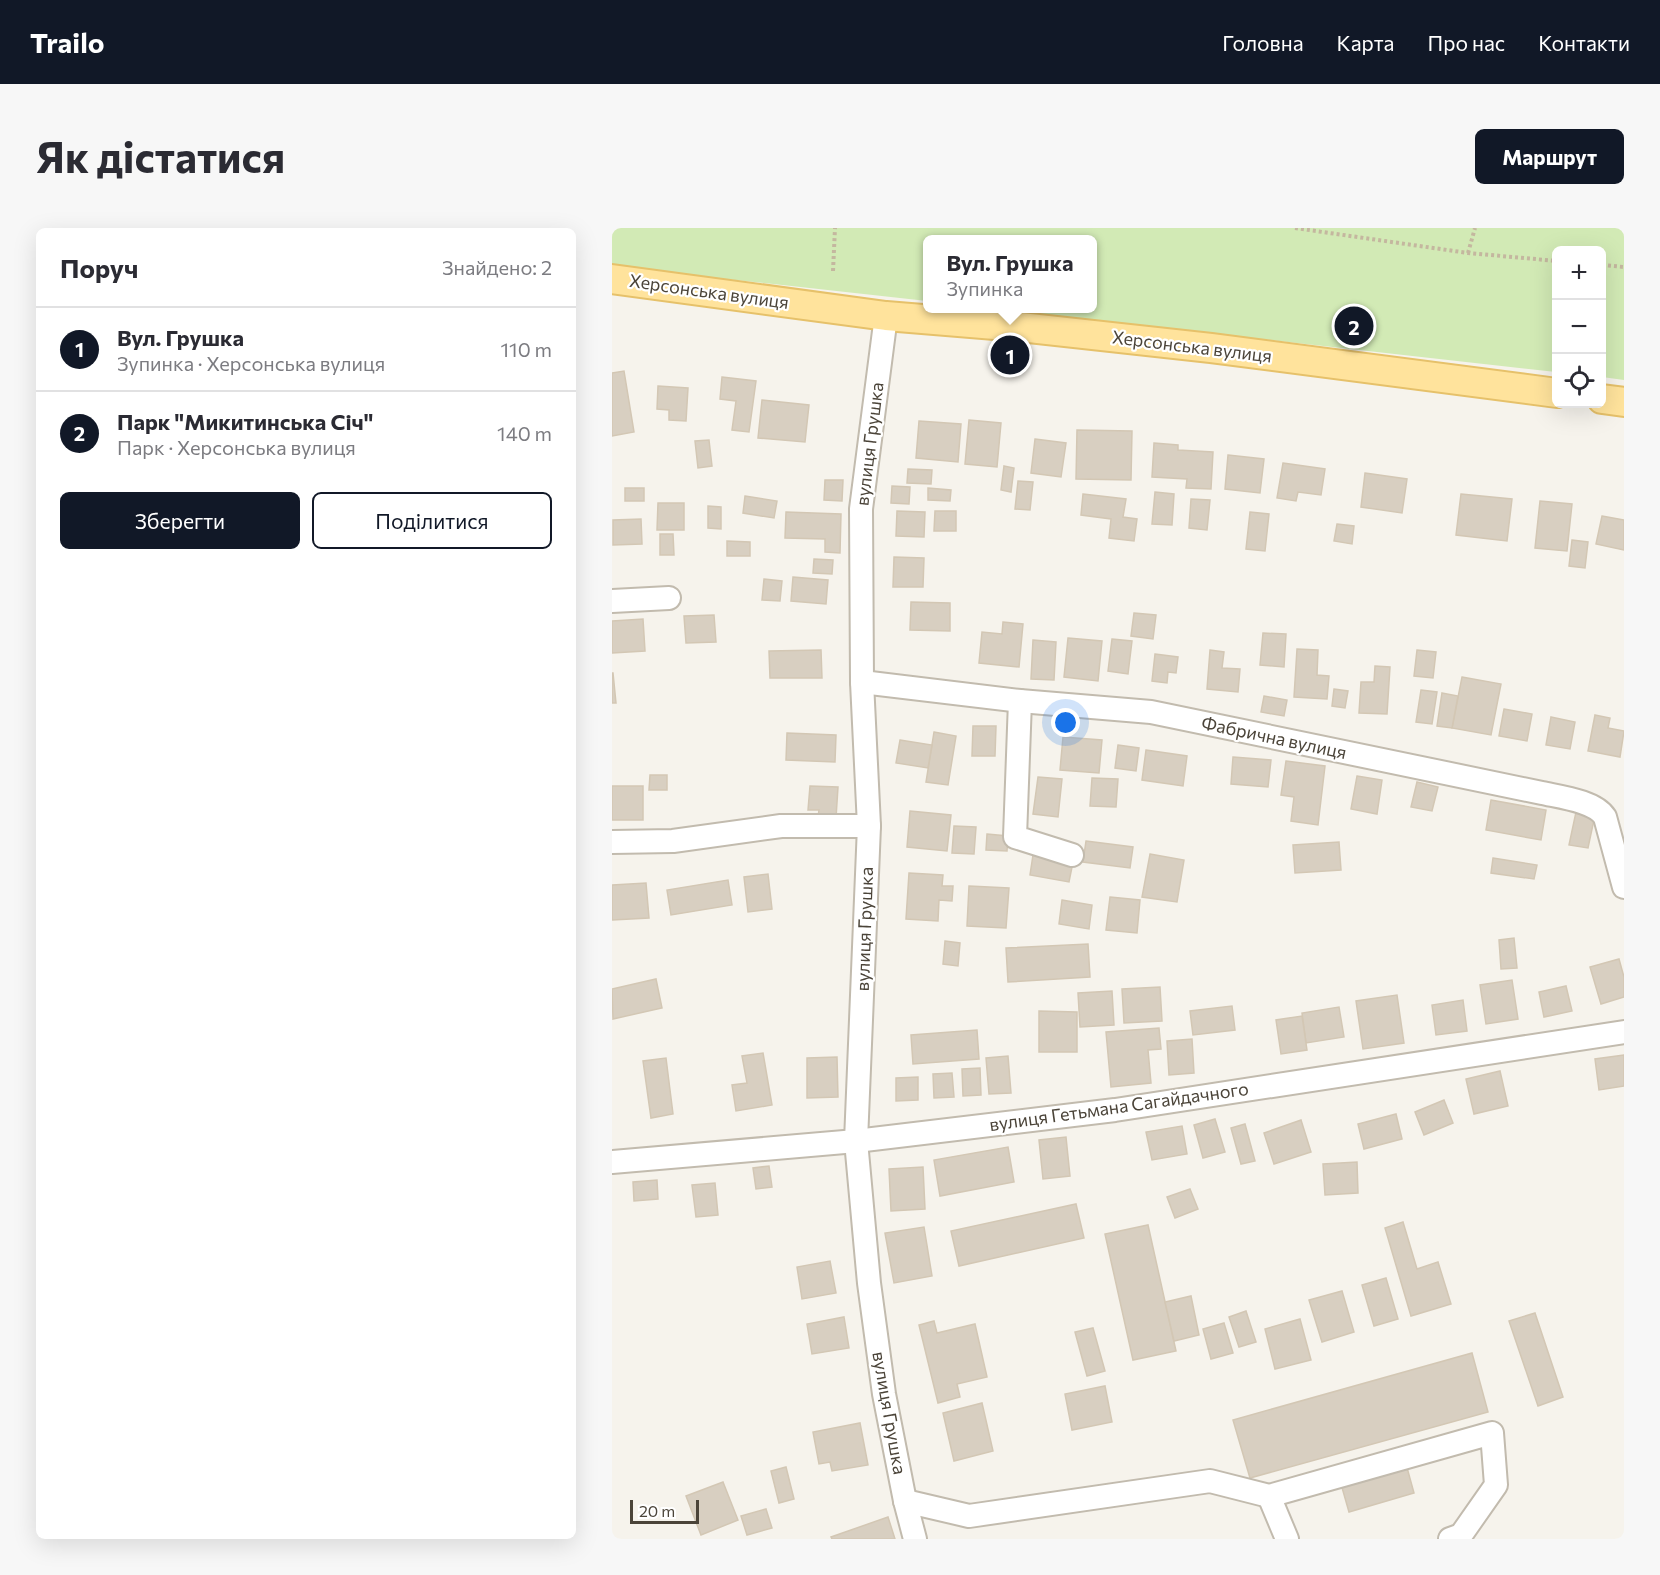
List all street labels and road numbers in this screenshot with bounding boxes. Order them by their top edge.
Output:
street label: Херсонська вулиця [628,269,790,313]
street label: Херсонська вулиця [1111,325,1273,367]
street label: вулиця Грушка [851,381,888,507]
street label: Фабрична вулиця [1200,711,1349,763]
street label: вулиця Грушка [851,866,877,992]
street label: вулиця Гетьмана Сагайдачного [988,1077,1250,1135]
street label: вулиця Грушка [868,1350,912,1476]

